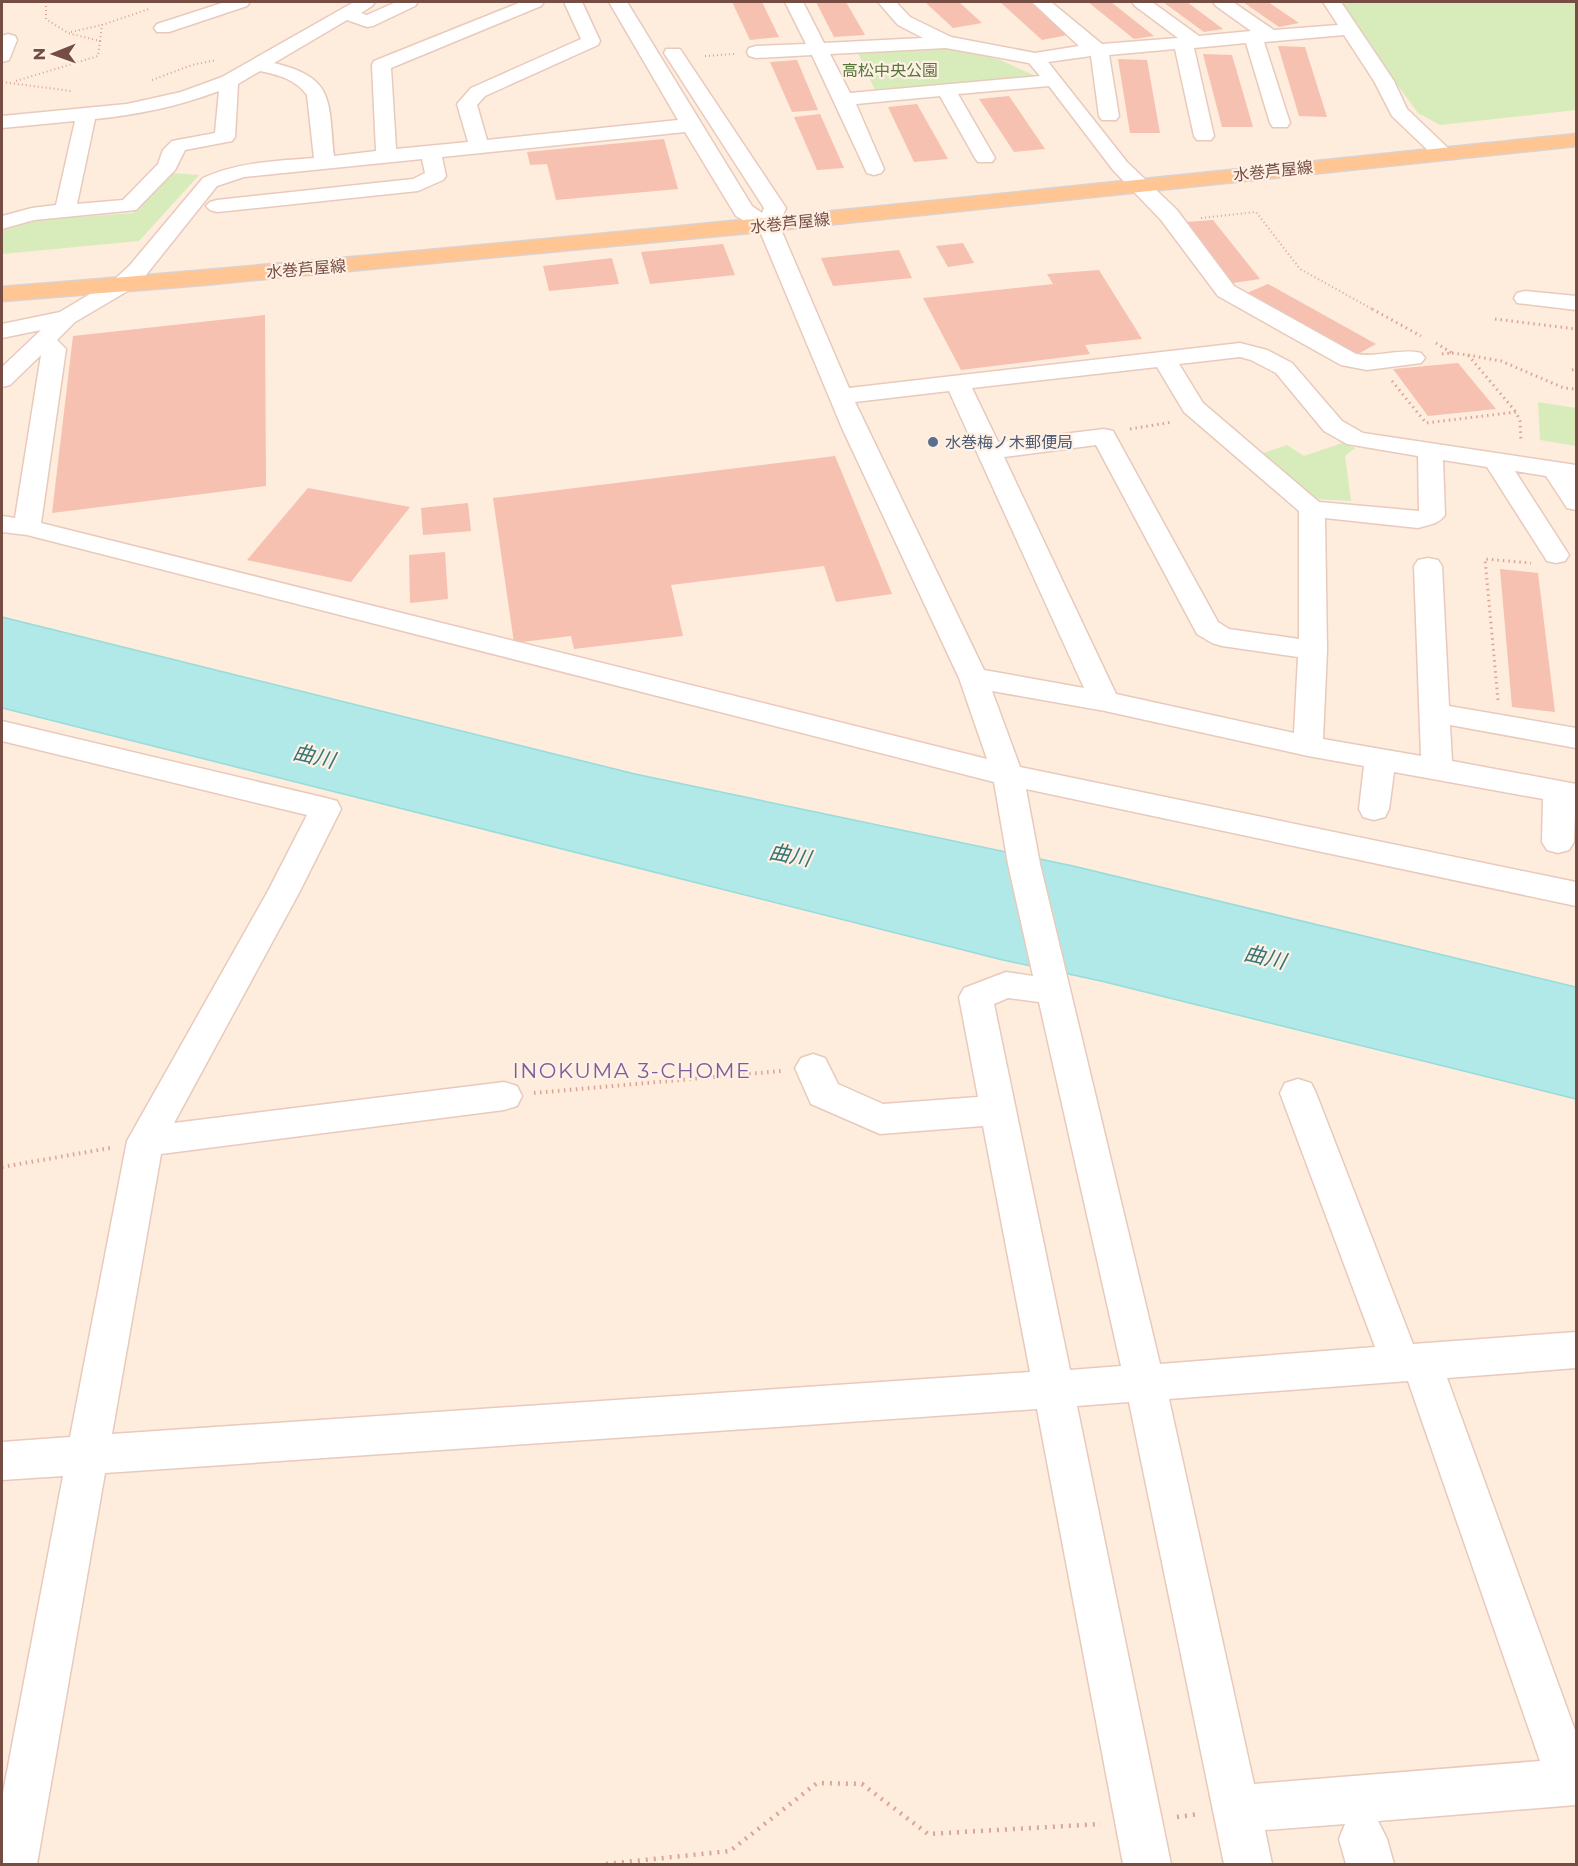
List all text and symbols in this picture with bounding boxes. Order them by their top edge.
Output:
north arrow [24,24,84,84]
text: N [30,48,49,61]
park label: 高松中央公園 [842,61,938,80]
street label: 水巻芦屋線 [1232,157,1314,185]
street label: 水巻芦屋線 [749,209,831,237]
street label: 水巻芦屋線 [265,256,347,282]
place label: 水巻梅ノ木郵便局 [945,433,1073,452]
marker: 水巻梅ノ木郵便局 [926,435,940,449]
water label: 曲川 [291,739,339,773]
water label: 曲川 [767,839,815,872]
water label: 曲川 [1242,940,1290,974]
district label: INOKUMA 3-CHOME [512,1058,752,1083]

